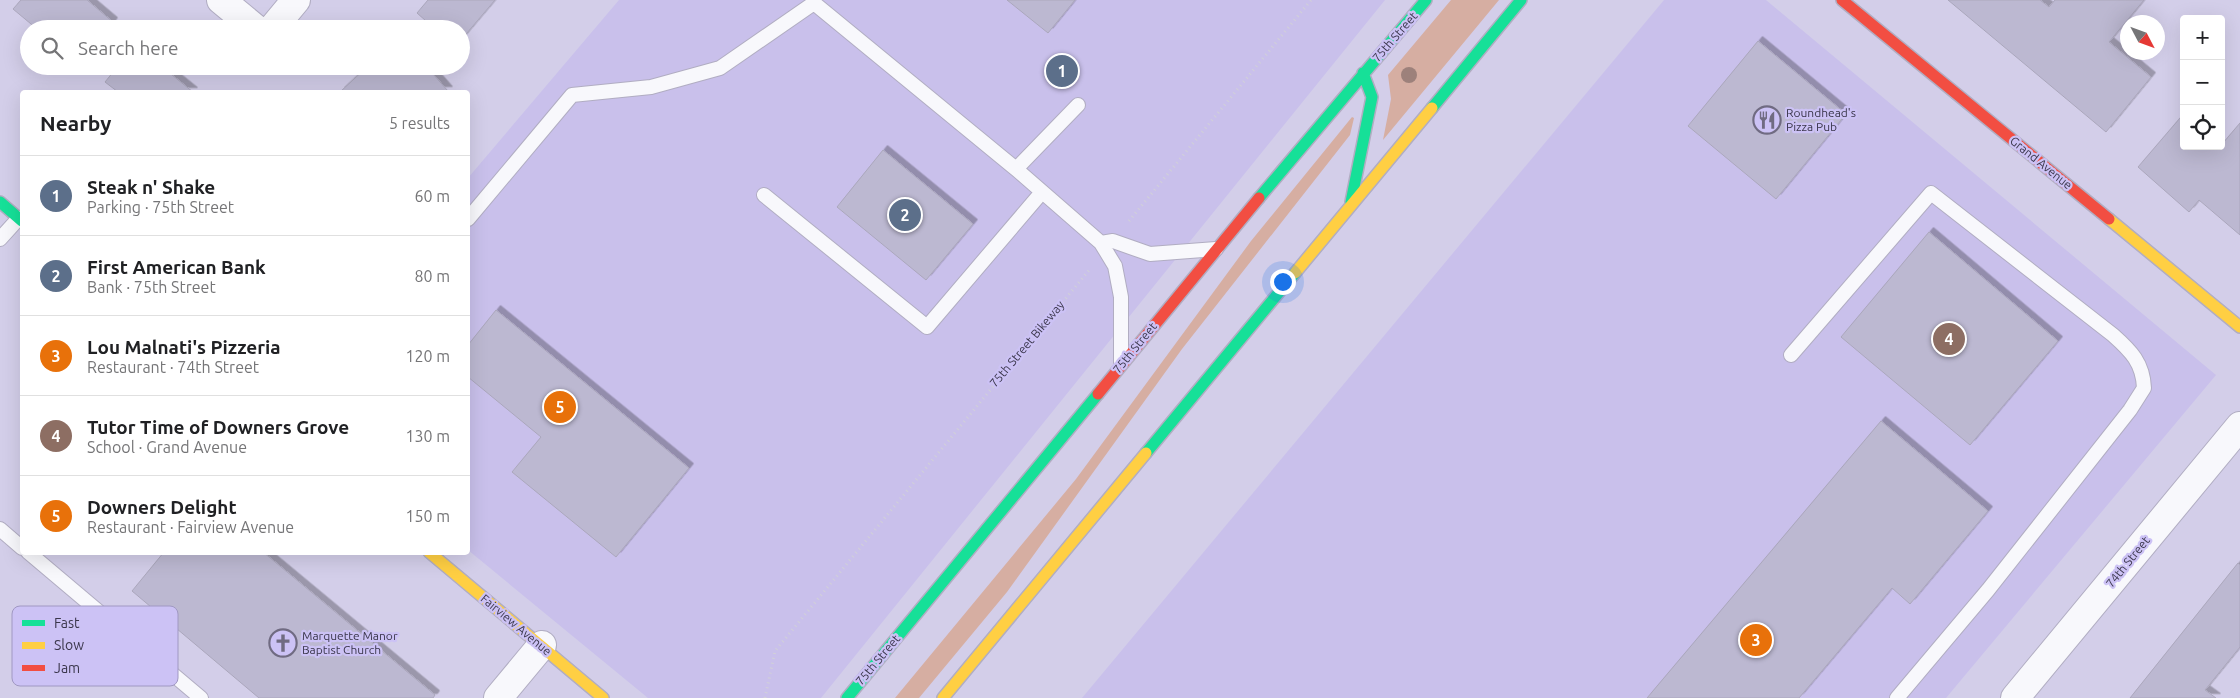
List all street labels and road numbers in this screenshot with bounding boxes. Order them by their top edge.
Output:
street label: 75th Street [1370,9,1420,64]
street label: Grand Avenue [2008,134,2075,191]
street label: 75th Street Bikeway [987,298,1067,389]
street label: 75th Street [1110,320,1159,376]
street label: 74th Street [2103,534,2152,590]
street label: Fairview Avenue [479,591,554,658]
street label: 75th Street [853,632,902,687]

